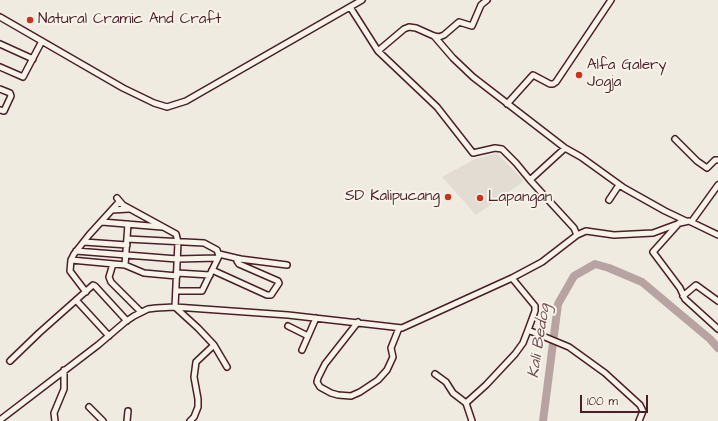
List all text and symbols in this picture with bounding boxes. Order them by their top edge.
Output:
place label: Natural Cramic And Craft [38,11,221,29]
marker: Natural Cramic And Craft [25,15,35,25]
place label: Alfa Galery Jogja [587,57,667,92]
marker: Alfa Galery Jogja [574,70,584,80]
place label: SD Kalipucang [345,188,440,206]
place label: Lapangan [488,189,552,207]
marker: SD Kalipucang [443,192,453,202]
marker: Lapangan [475,193,485,203]
water label: Kali Bedog [525,303,555,379]
scale bar [582,387,650,413]
text: 100 m [587,393,618,410]

